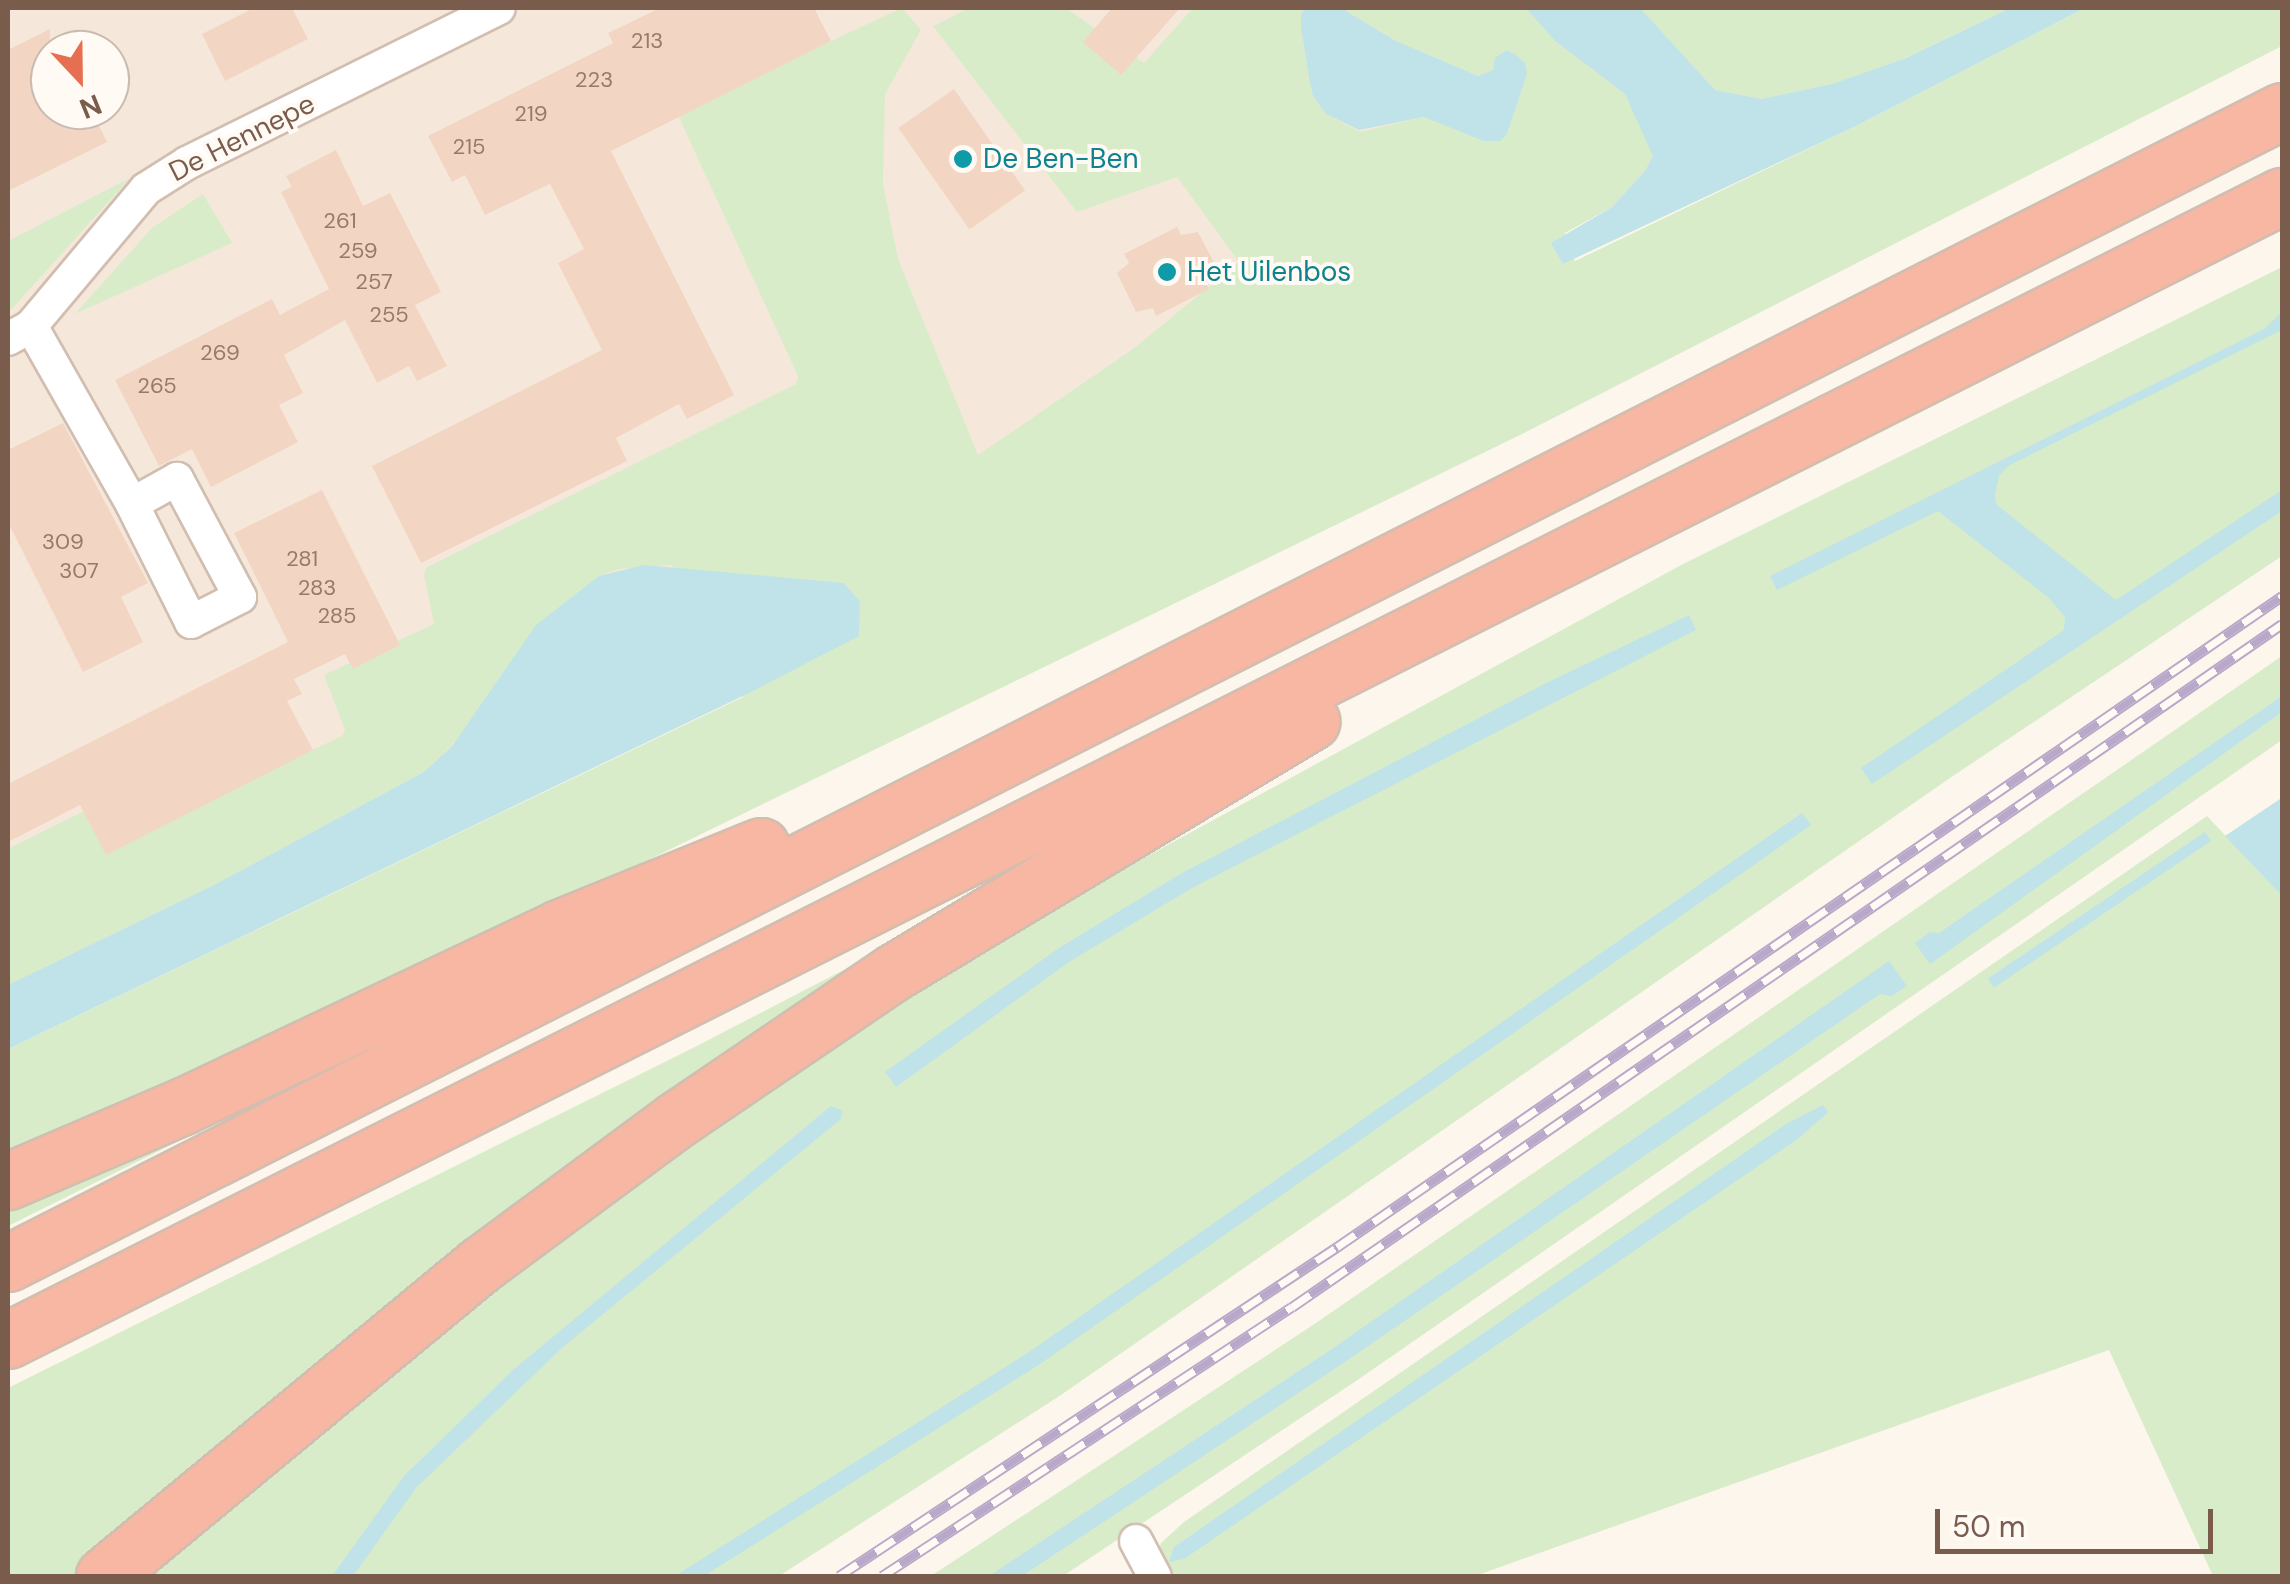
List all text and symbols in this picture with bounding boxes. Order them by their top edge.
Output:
house number: 213 [631,28,663,54]
north arrow [30,30,130,130]
house number: 223 [575,67,613,93]
text: N [74,85,107,127]
street label: De Hennepe [164,87,320,189]
house number: 219 [514,101,548,127]
house number: 215 [453,134,485,160]
place label: De Ben-Ben [983,142,1138,176]
marker: De Ben-Ben [952,148,974,170]
house number: 261 [323,208,357,234]
house number: 259 [338,238,378,264]
place label: Het Uilenbos [1187,255,1351,289]
marker: Het Uilenbos [1156,261,1178,283]
house number: 257 [355,269,393,295]
house number: 255 [369,302,409,328]
house number: 269 [200,340,240,366]
house number: 265 [137,373,177,399]
house number: 309 [42,529,84,555]
house number: 281 [286,546,318,572]
house number: 307 [59,558,99,584]
house number: 283 [298,575,336,601]
house number: 285 [317,603,357,629]
scale bar [1940,1489,2218,1551]
text: 50 m [1952,1507,2026,1546]

